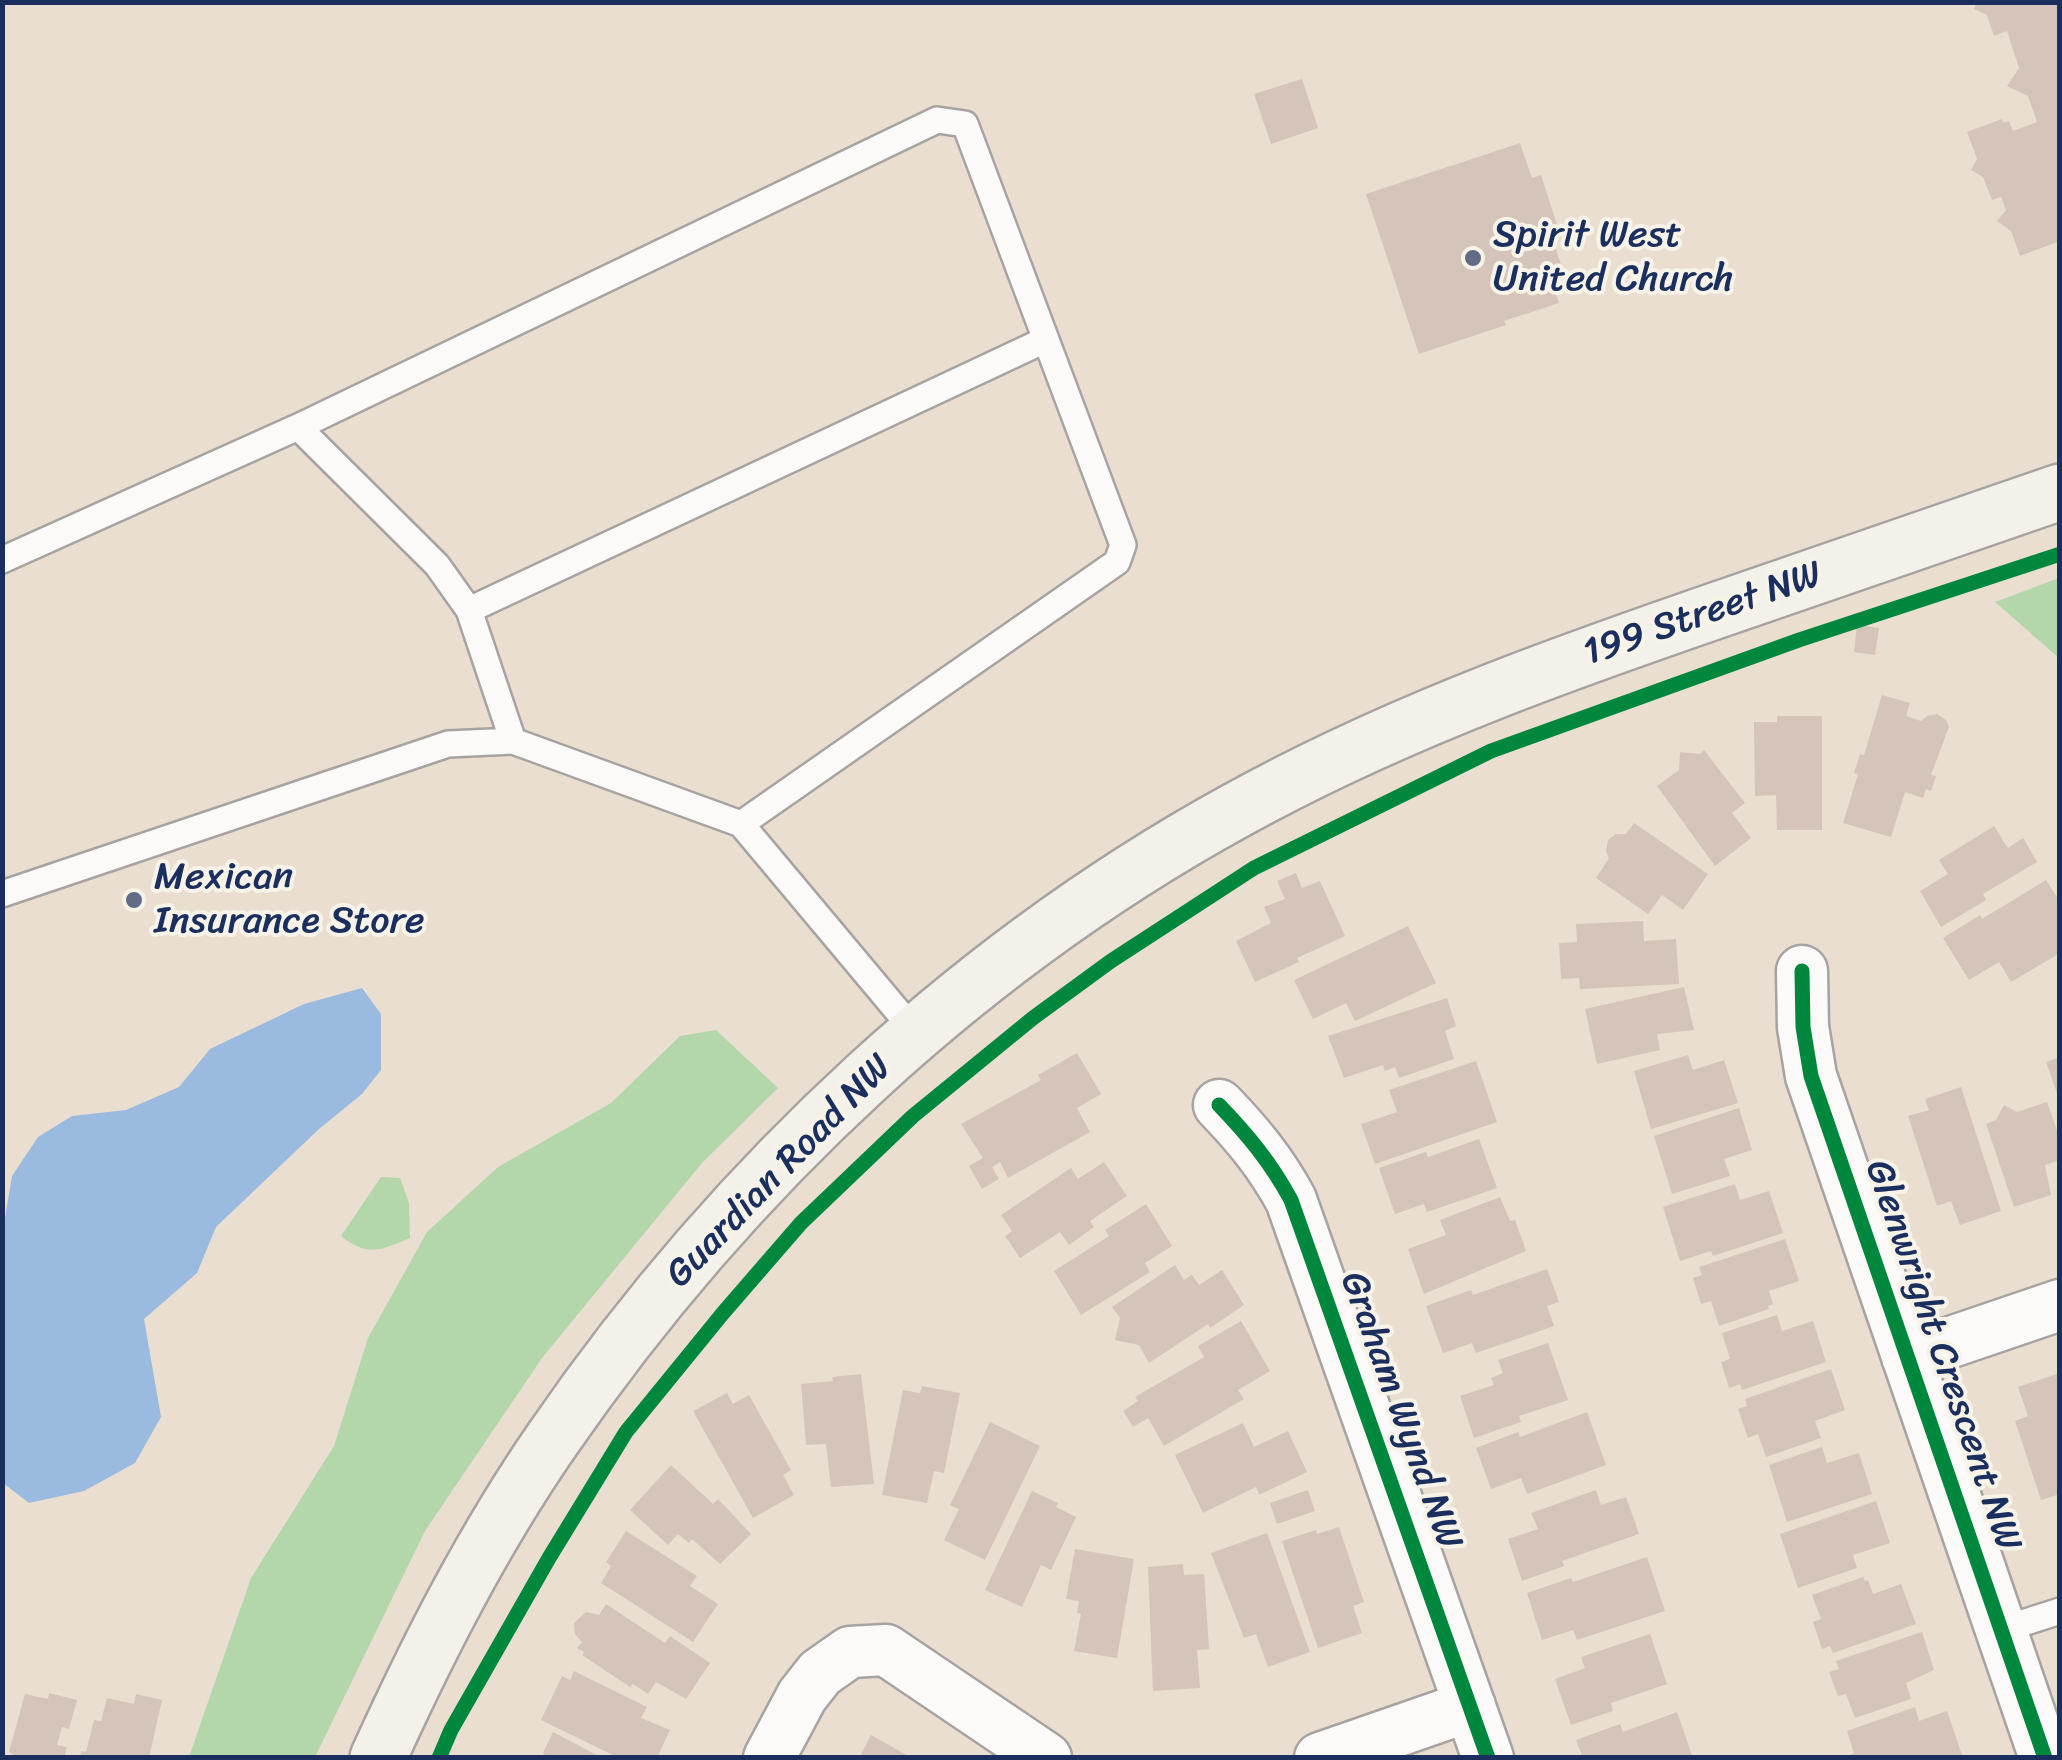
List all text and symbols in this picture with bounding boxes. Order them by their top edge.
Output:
place label: Spirit West United Church [1493,213,1734,302]
marker: Spirit West United Church [1462,247,1484,269]
street label: 199 Street NW [1578,553,1828,677]
place label: Mexican Insurance Store [154,855,425,944]
marker: Mexican Insurance Store [123,889,145,911]
street label: Guardian Road NW [657,1046,903,1298]
street label: Glenwright Crescent NW [1854,1155,2030,1557]
street label: Graham Wynd NW [1329,1266,1471,1556]

